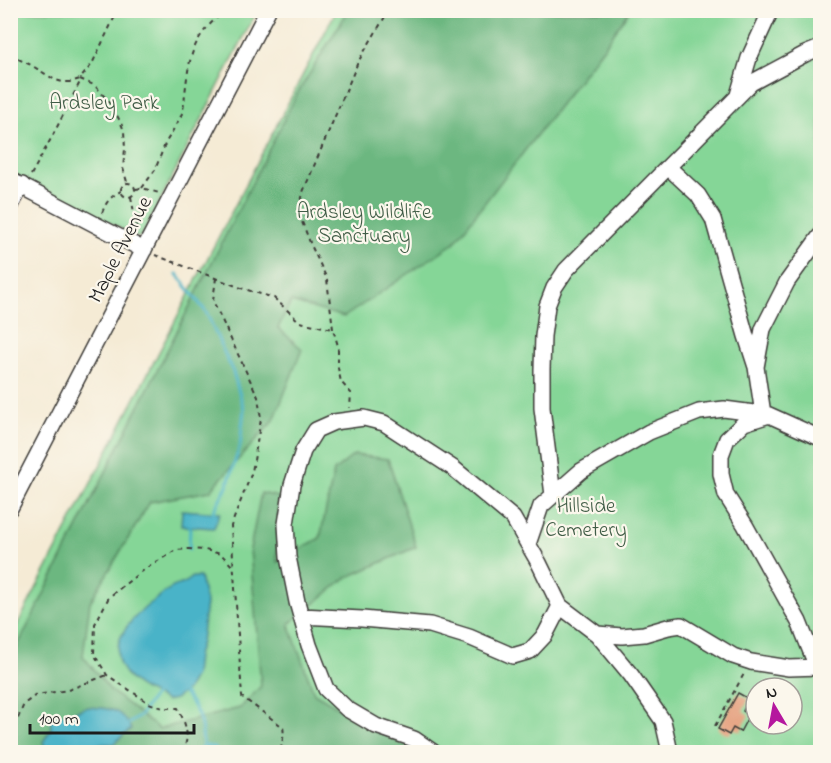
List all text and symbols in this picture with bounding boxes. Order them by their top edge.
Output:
park label: Ardsley Park [49,89,160,121]
street label: Maple Avenue [81,191,161,308]
park label: Ardsley Wildlife Sanctuary [297,198,432,254]
park label: Hillside Cemetery [545,492,627,548]
north arrow [744,676,804,736]
text: N [764,680,779,706]
scale bar [30,697,194,735]
text: 100 m [39,707,79,733]

